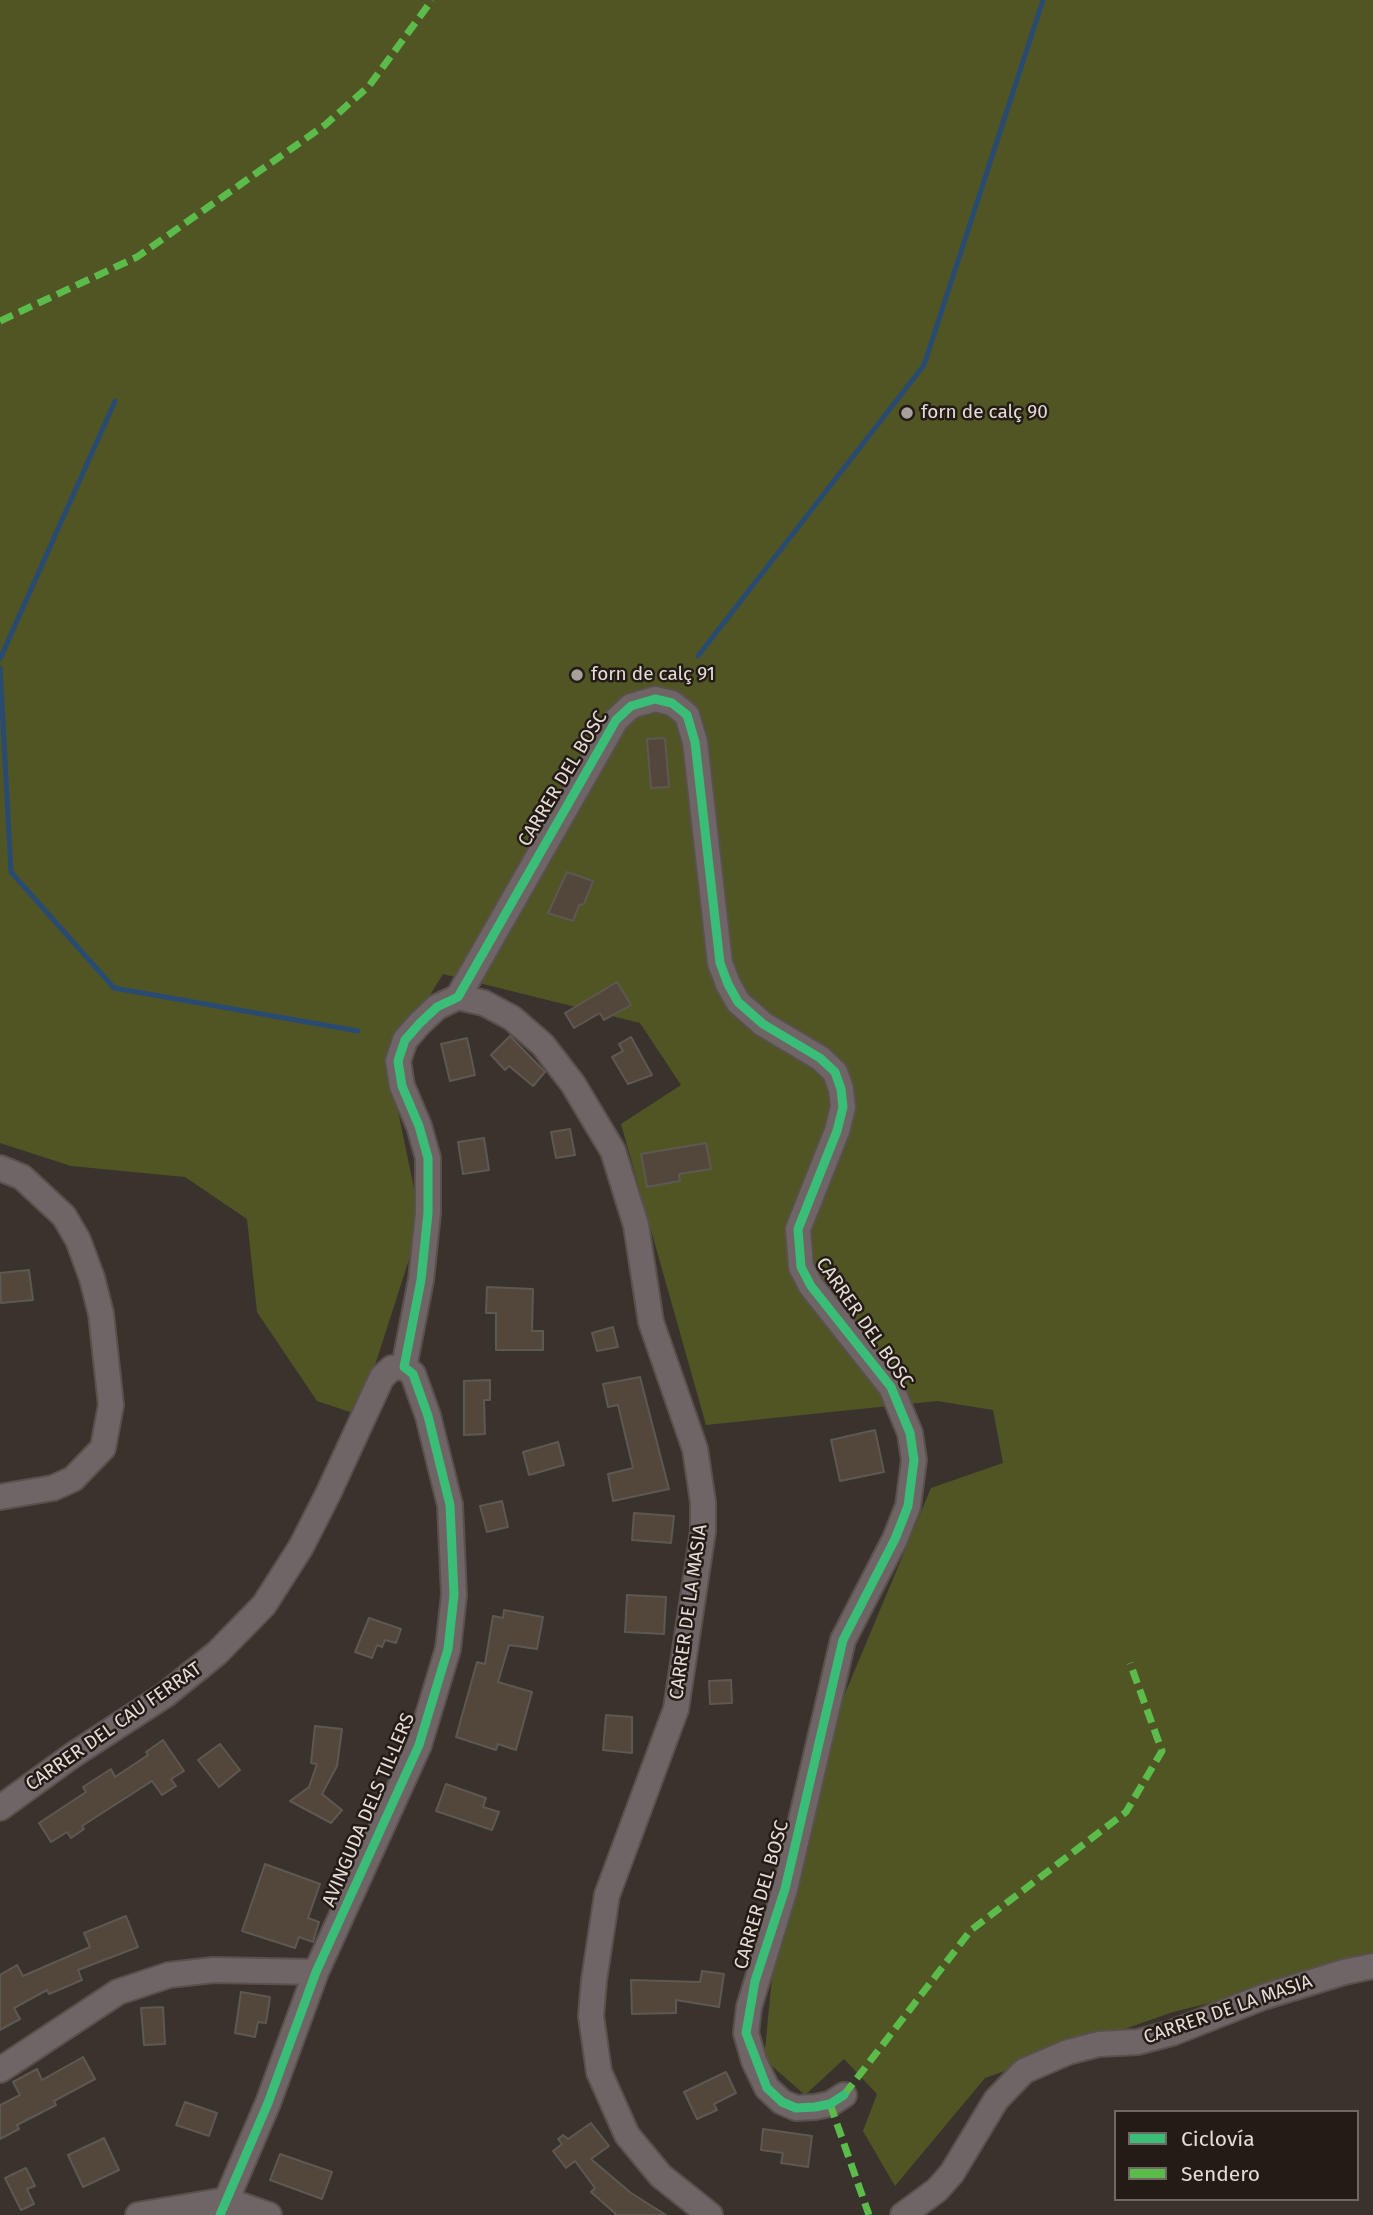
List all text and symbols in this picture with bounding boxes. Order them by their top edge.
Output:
place label: forn de calç 90 [921,402,1048,424]
marker: forn de calç 90 [899,405,915,421]
place label: forn de calç 91 [591,664,715,686]
marker: forn de calç 91 [569,667,585,683]
street label: CARRER DEL BOSC [514,707,612,851]
street label: CARRER DEL BOSC [811,1253,917,1393]
street label: CARRER DE LA MASIA [665,1523,713,1701]
street label: CARRER DEL CAU FERRAT [22,1658,206,1796]
street label: AVINGUDA DELS TIL·LERS [318,1710,420,1910]
street label: CARRER DEL BOSC [730,1818,794,1972]
street label: CARRER DE LA MASIA [1141,1970,1315,2050]
legend [1114,2110,1359,2201]
text: Ciclovía [1181,2126,1255,2152]
text: Sendero [1181,2161,1260,2187]

